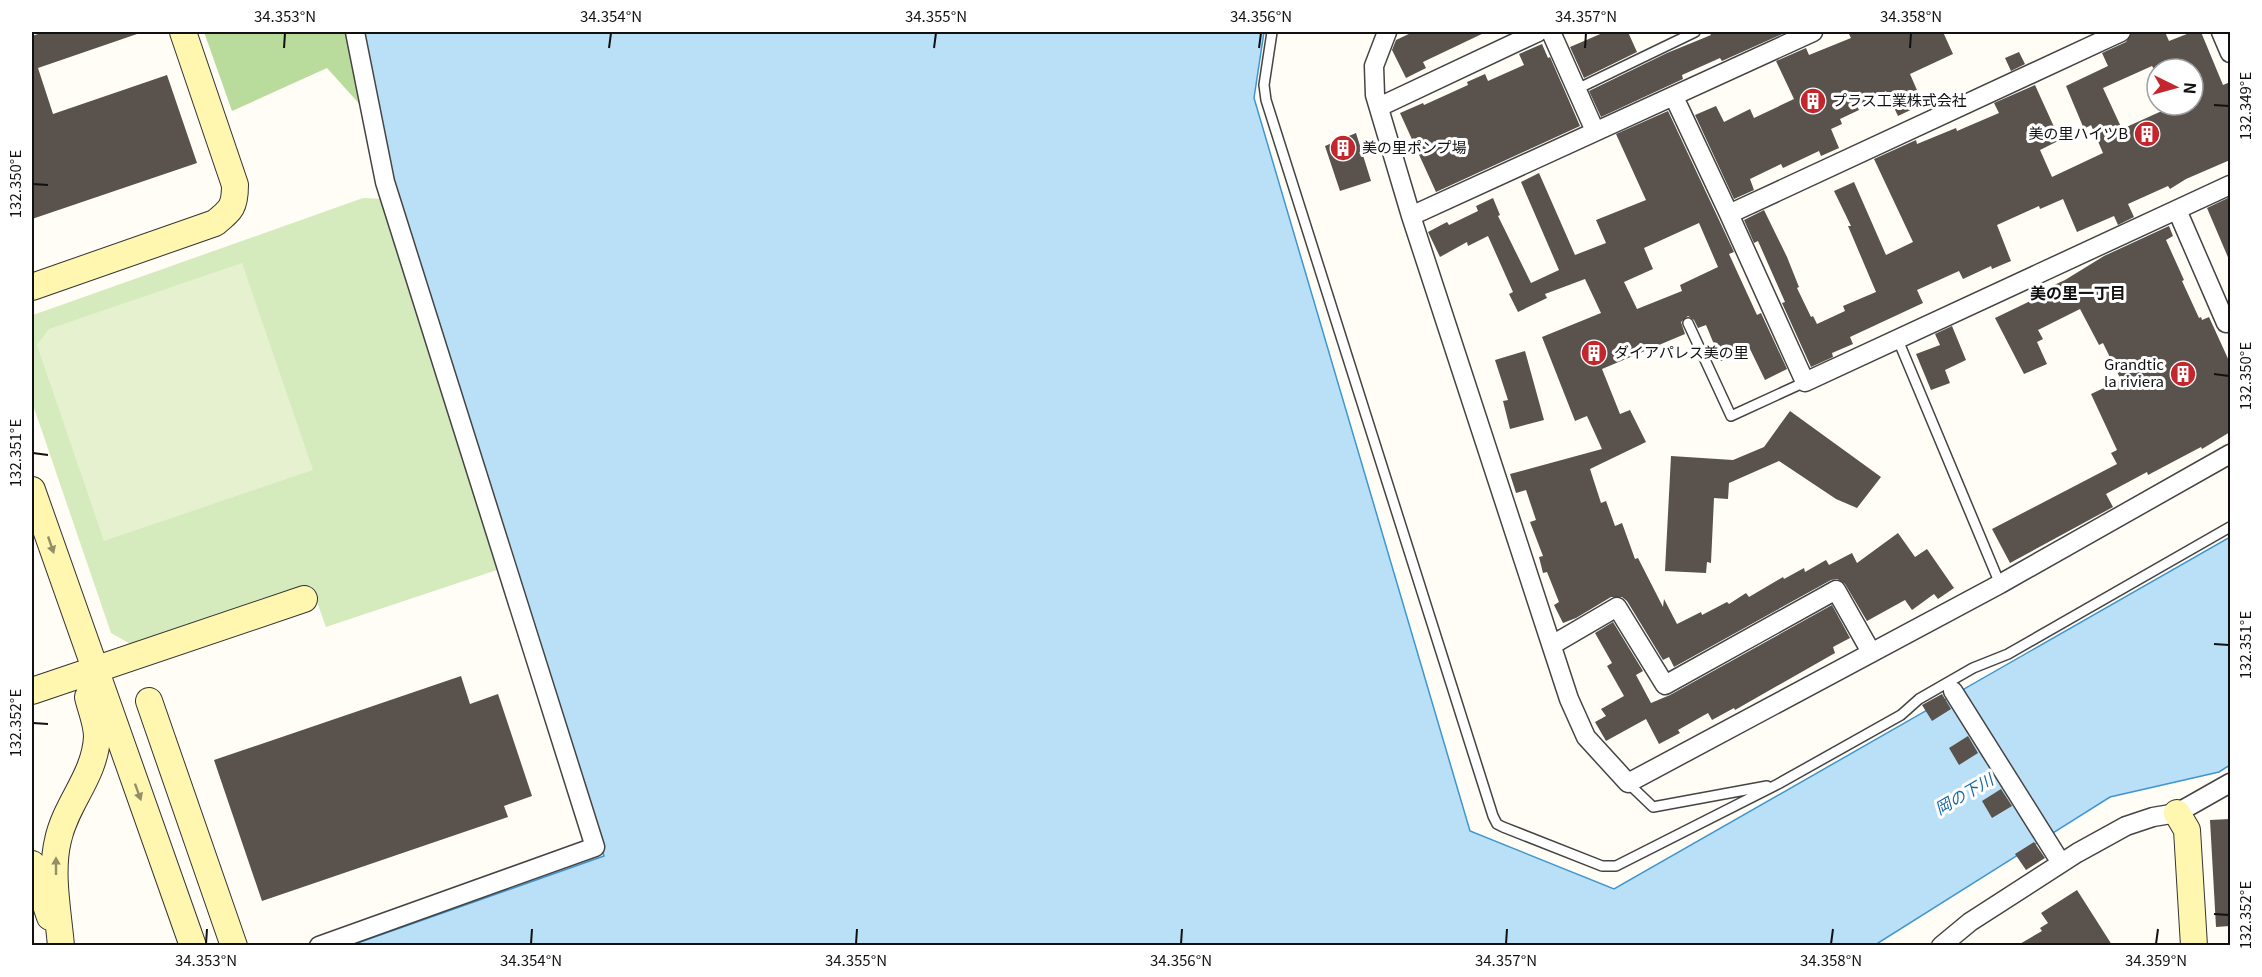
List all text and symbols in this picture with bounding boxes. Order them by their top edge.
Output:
text: 34.353°N [254,5,316,26]
text: 34.354°N [580,5,642,26]
text: 34.355°N [905,5,967,26]
text: 34.356°N [1230,5,1292,26]
text: 34.357°N [1555,5,1617,26]
text: 34.358°N [1880,5,1942,26]
north arrow [2145,57,2205,117]
text: 132.349°E [2234,72,2255,140]
text: N [2178,81,2203,95]
building icon: プラス工業株式会社 [1798,86,1828,116]
place label: プラス工業株式会社 [1832,89,1967,110]
building icon: 美の里ハイツB [2132,119,2162,149]
place label: 美の里ハイツB [2028,122,2128,143]
building icon: 美の里ポンプ場 [1328,133,1358,163]
place label: 美の里ポンプ場 [1362,136,1467,157]
text: 132.350°E [4,150,25,218]
district label: 美の里一丁目 [2030,280,2126,304]
building icon: ダイアパレス美の里 [1579,338,1609,368]
place label: ダイアパレス美の里 [1614,341,1749,362]
text: 132.350°E [2234,342,2255,410]
place label: Grandtic la riviera [2104,353,2164,391]
building icon: Grandtic la riviera [2168,359,2198,389]
text: 132.351°E [4,419,25,487]
one-way arrow [46,536,56,554]
text: 132.351°E [2234,611,2255,679]
text: 132.352°E [4,689,25,757]
water label: 岡の下川 [1930,766,1999,820]
one-way arrow [133,783,143,801]
one-way arrow [51,857,61,876]
text: 132.352°E [2234,881,2255,949]
text: 34.353°N [175,949,237,970]
text: 34.354°N [500,949,562,970]
text: 34.355°N [825,949,887,970]
text: 34.356°N [1150,949,1212,970]
text: 34.357°N [1475,949,1537,970]
text: 34.358°N [1800,949,1862,970]
text: 34.359°N [2125,949,2187,970]

